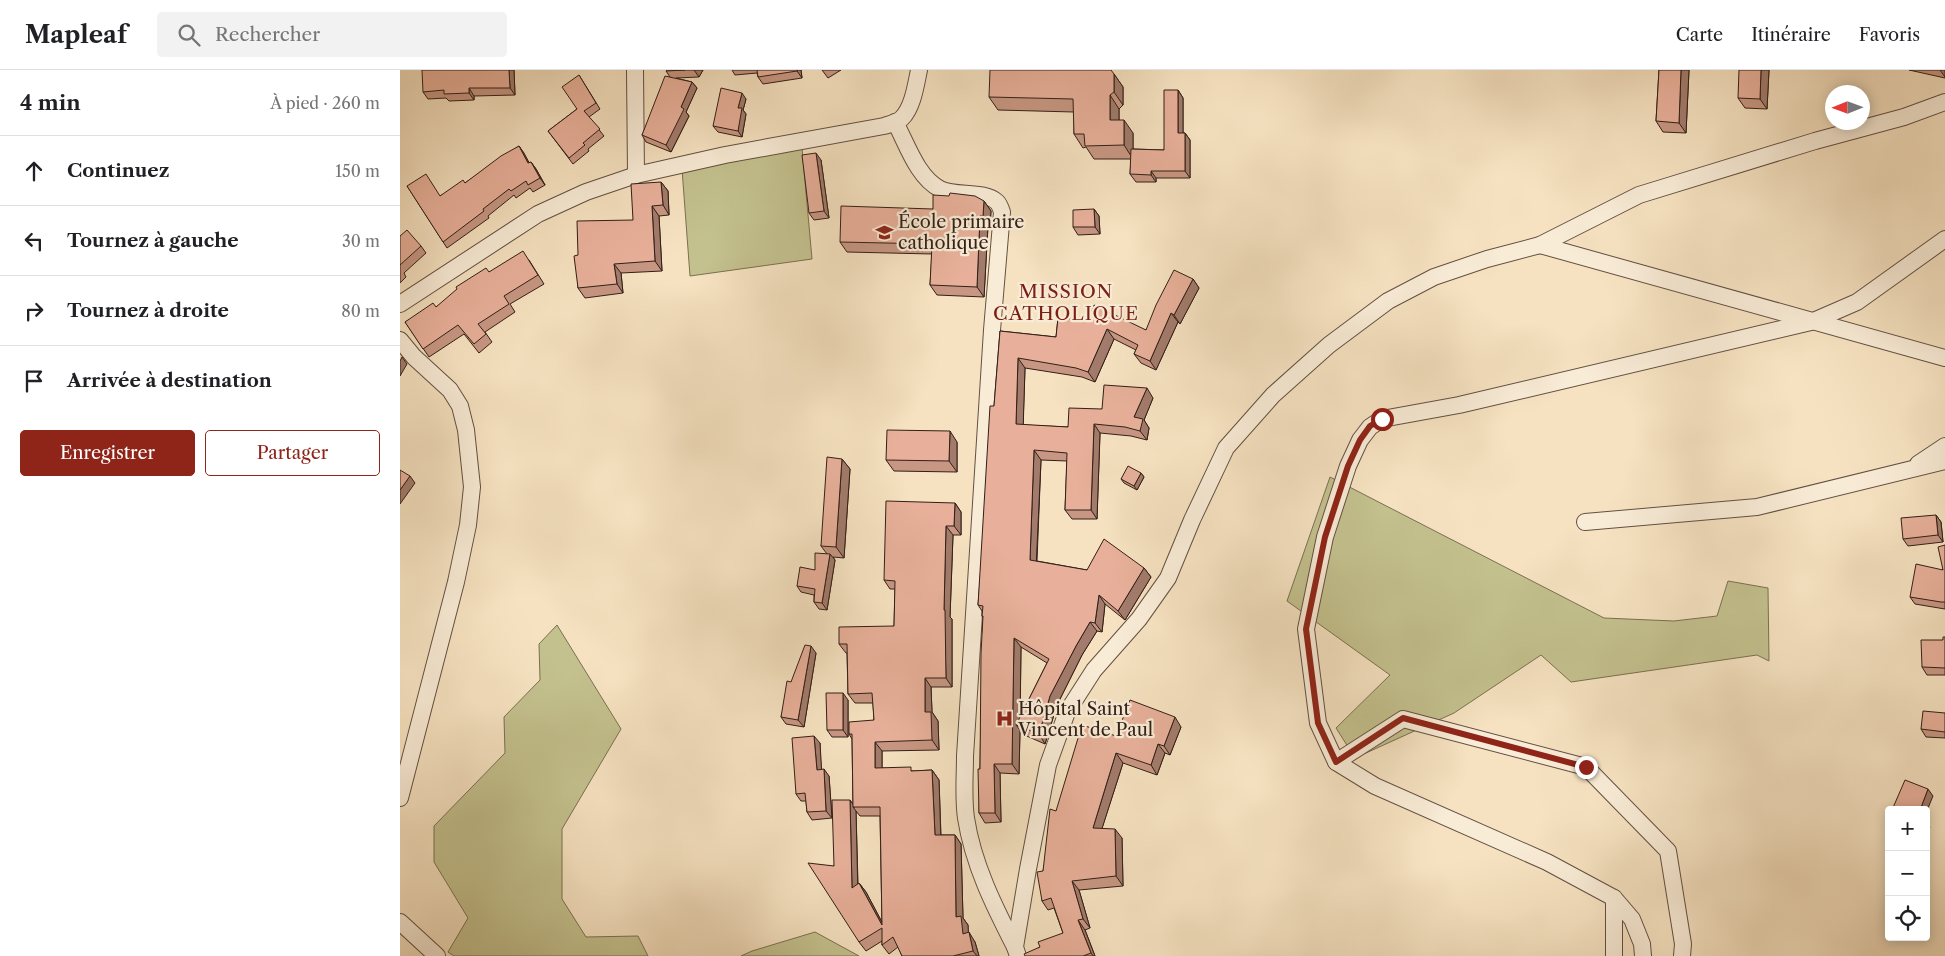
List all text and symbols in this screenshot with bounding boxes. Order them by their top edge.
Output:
search box [157,12,507,57]
text: Mapleaf [25,20,127,49]
icon: search [175,21,203,49]
text: Rechercher [215,23,320,46]
text: Carte [1676,24,1723,46]
text: Itinéraire [1751,24,1831,46]
text: Favoris [1859,24,1920,46]
north arrow [1825,85,1870,130]
text: 4 min [20,90,81,115]
text: À pied · 260 m [270,93,380,113]
icon: ahead [20,157,48,185]
text: Continuez [67,159,169,182]
text: 150 m [335,161,380,181]
place label: École primaire catholique [898,210,1024,254]
school or university icon: École primaire catholique [874,222,894,242]
icon: left [20,227,48,255]
text: Tournez à gauche [67,229,239,252]
text: 30 m [342,231,380,251]
district label: MISSION CATHOLIQUE [993,280,1139,325]
icon: right [20,297,48,325]
text: Tournez à droite [67,299,229,322]
text: 80 m [341,301,380,321]
icon: arrive [20,367,48,395]
text: Arrivée à destination [67,369,272,392]
route start [1371,408,1394,431]
button: Enregistrer [20,430,195,476]
button: Partager [205,430,380,476]
place label: Hôpital Saint Vincent de Paul [1017,698,1153,741]
hospital icon: Hôpital Saint Vincent de Paul [994,709,1014,729]
route end [1575,756,1598,779]
map controls [1885,806,1930,941]
button: + [1885,806,1930,851]
button: − [1885,851,1930,896]
button: locate [1885,896,1930,941]

